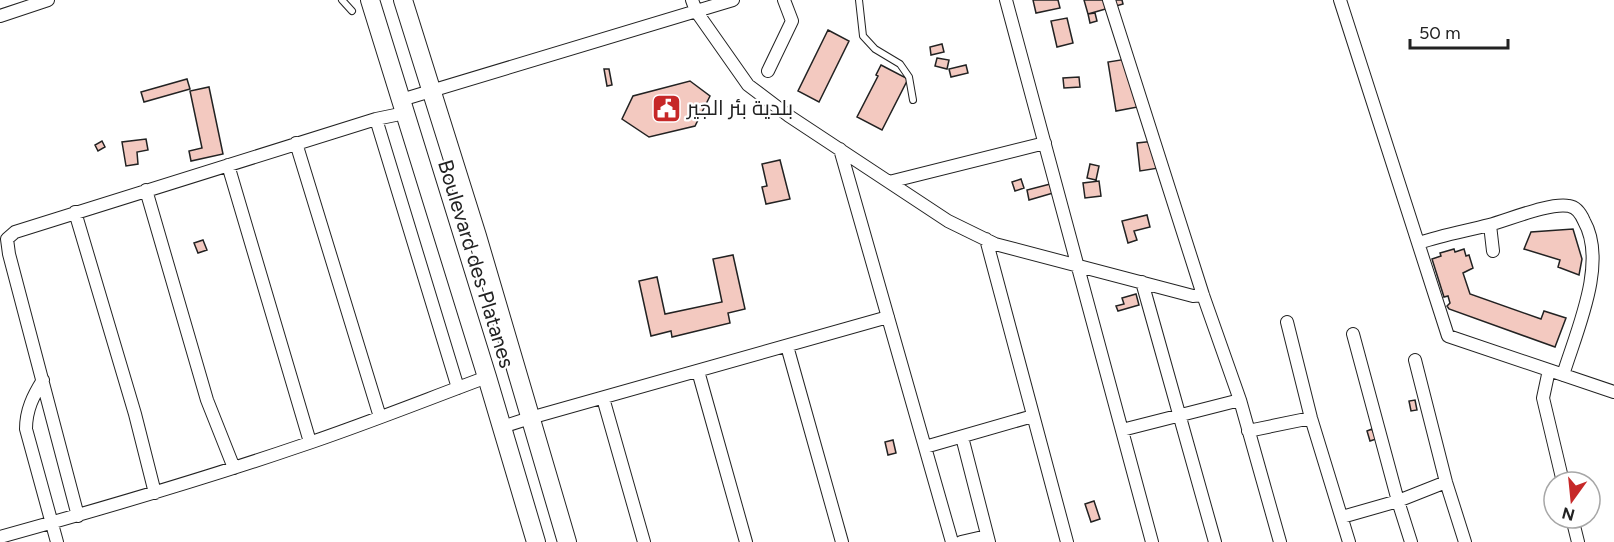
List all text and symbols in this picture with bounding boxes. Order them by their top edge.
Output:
scale bar [1410,12,1508,50]
text: 50 m [1419,22,1461,44]
public building icon: بلدية بئر الجير [650,92,682,124]
place label: بلدية بئر الجير [686,95,793,120]
street label: Boulevard des Platanes [433,157,520,371]
north arrow [1542,470,1602,530]
text: N [1560,503,1577,525]

